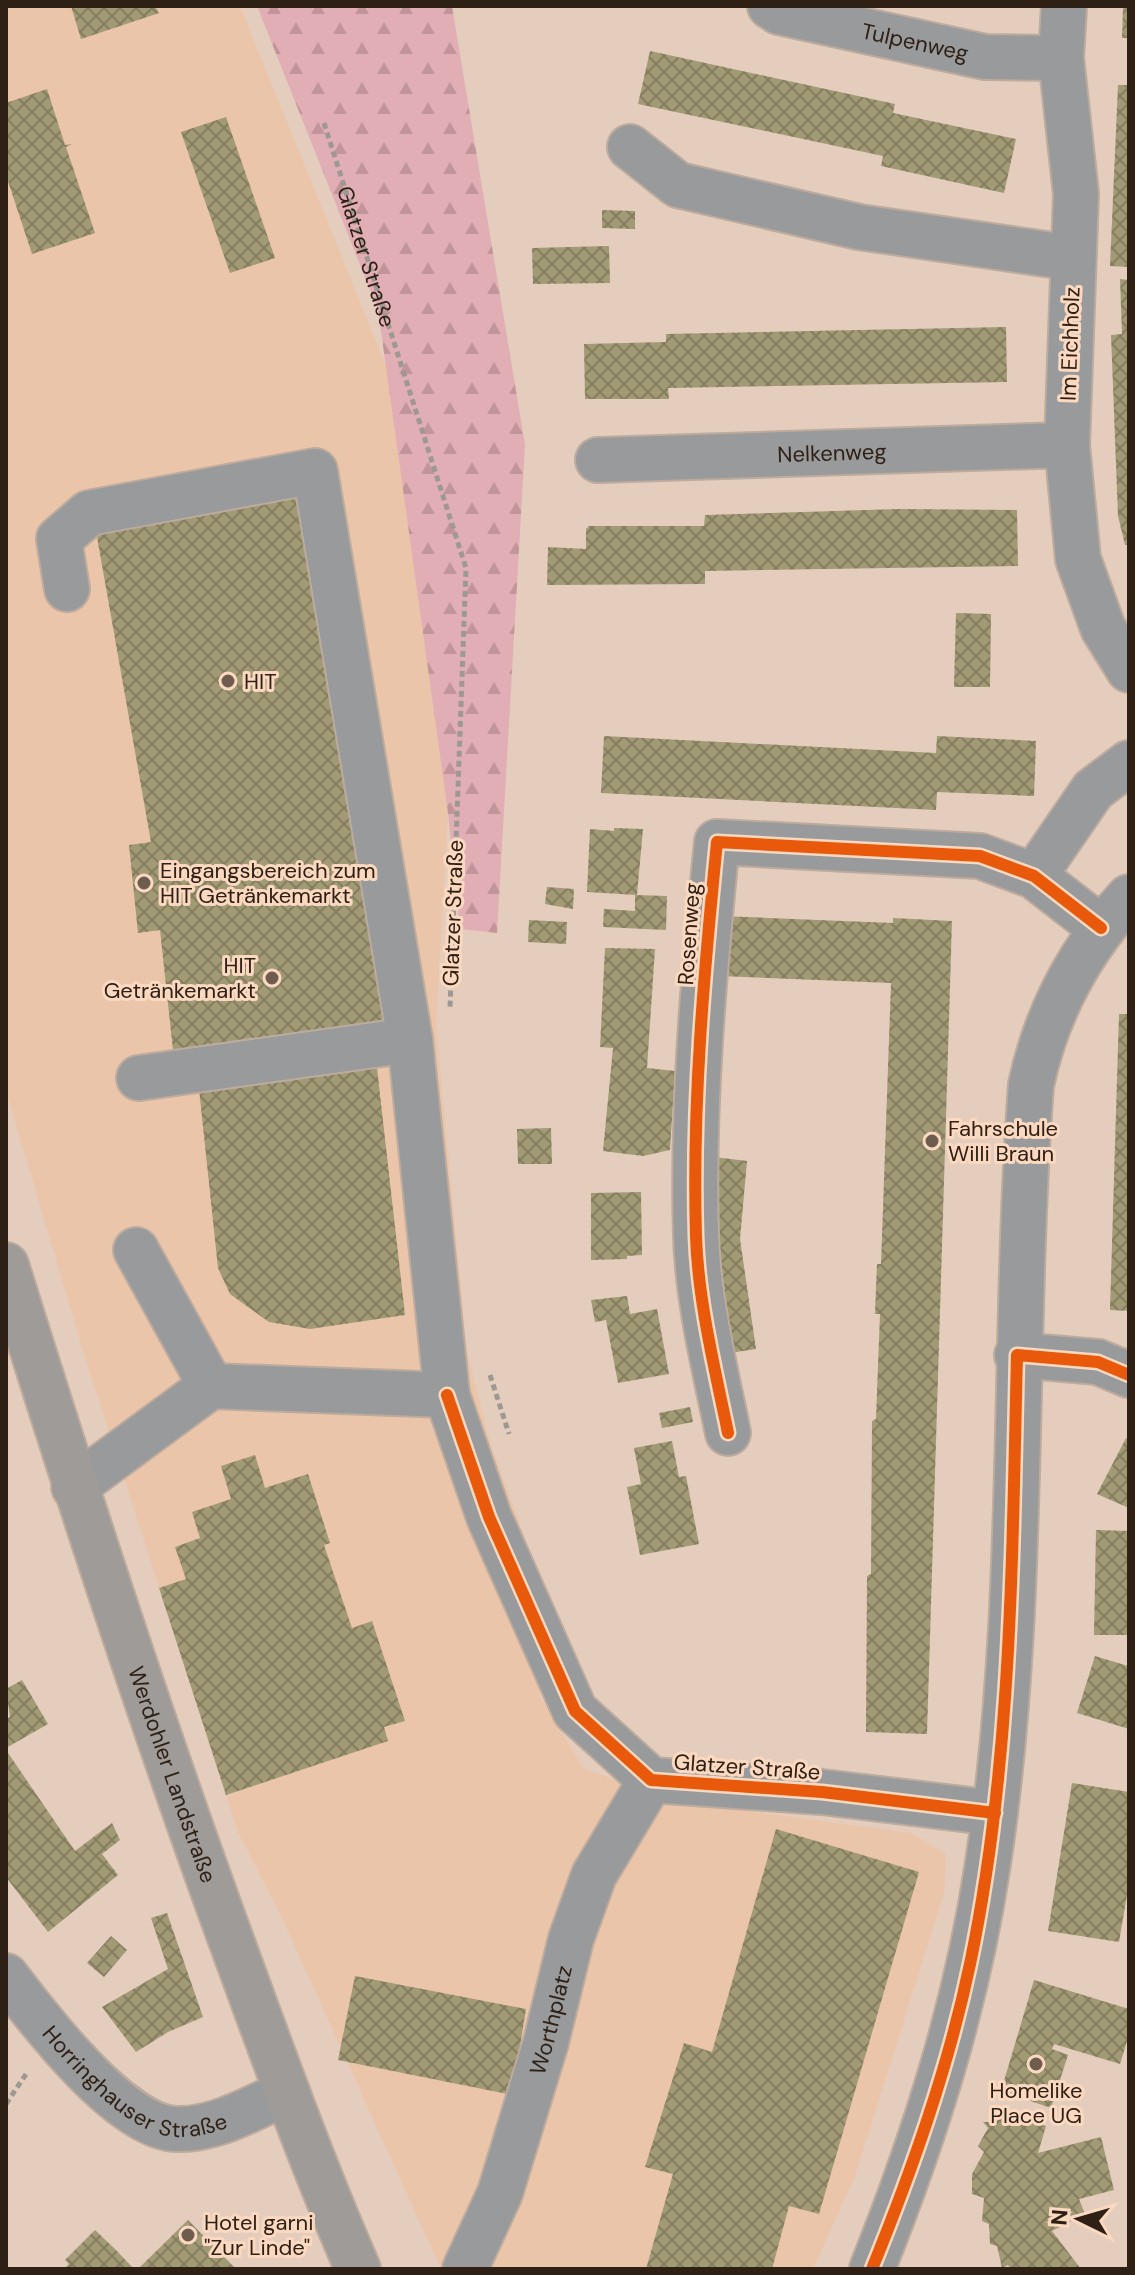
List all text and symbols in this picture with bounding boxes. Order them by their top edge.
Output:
street label: Tulpenweg [859,16,971,67]
street label: Glatzer Straße [330,182,403,331]
street label: Im Eichholz [1054,286,1086,402]
street label: Nelkenweg [777,436,887,469]
place label: HIT [244,667,276,696]
marker: HIT [219,672,237,690]
street label: Glatzer Straße [436,839,470,987]
place label: Eingangsbereich zum HIT Getränkemarkt [160,856,376,910]
marker: Eingangsbereich zum HIT Getränkemarkt [135,874,153,892]
street label: Rosenweg [671,882,707,986]
place label: HIT Getränkemarkt [104,951,256,1005]
marker: HIT Getränkemarkt [263,969,281,987]
place label: Fahrschule Willi Braun [948,1114,1058,1168]
marker: Fahrschule Willi Braun [923,1132,941,1150]
street label: Werdohler Landstraße [122,1662,224,1887]
street label: Glatzer Straße [673,1747,821,1787]
street label: Worthplatz [522,1962,579,2078]
street label: Horringhauser Straße [36,2019,231,2144]
marker: Homelike Place UG [1027,2055,1045,2073]
place label: Homelike Place UG [989,2076,1083,2130]
north arrow [1039,2179,1119,2259]
place label: Hotel garni "Zur Linde" [204,2208,313,2262]
text: N [1044,2208,1075,2227]
marker: Hotel garni "Zur Linde" [179,2226,197,2244]

